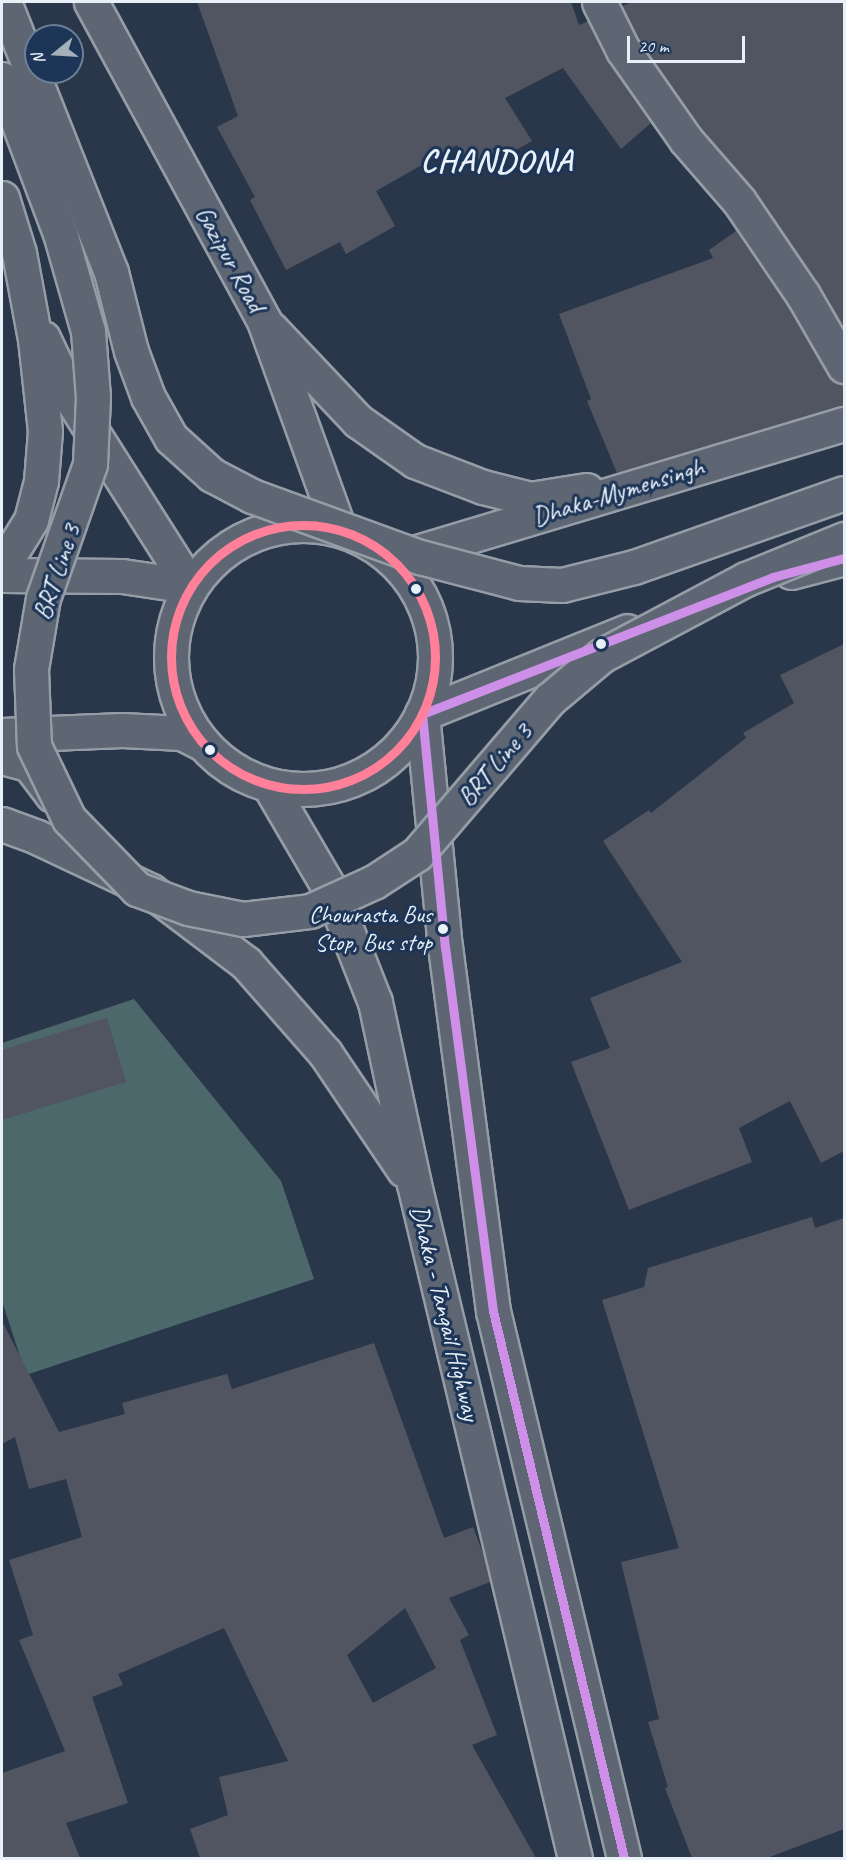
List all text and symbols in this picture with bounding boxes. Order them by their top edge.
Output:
north arrow [24,24,84,84]
scale bar [630,24,748,62]
text: 20 m [638,35,669,57]
text: N [28,51,50,67]
district label: CHANDONA [422,142,572,180]
street label: Gazipur Road [188,201,272,317]
street label: Dhaka-Mymensingh [529,451,707,533]
street label: BRT Line 3 [27,520,87,624]
unlabelled marker [410,583,422,595]
unlabelled marker [595,638,607,650]
street label: BRT Line 3 [451,717,539,813]
unlabelled marker [204,744,216,756]
place label: Chowrasta Bus Stop, Bus stop [309,901,432,957]
marker: Chowrasta Bus Stop, Bus stop [437,923,449,935]
street label: Dhaka - Tangail Highway [403,1202,487,1424]

